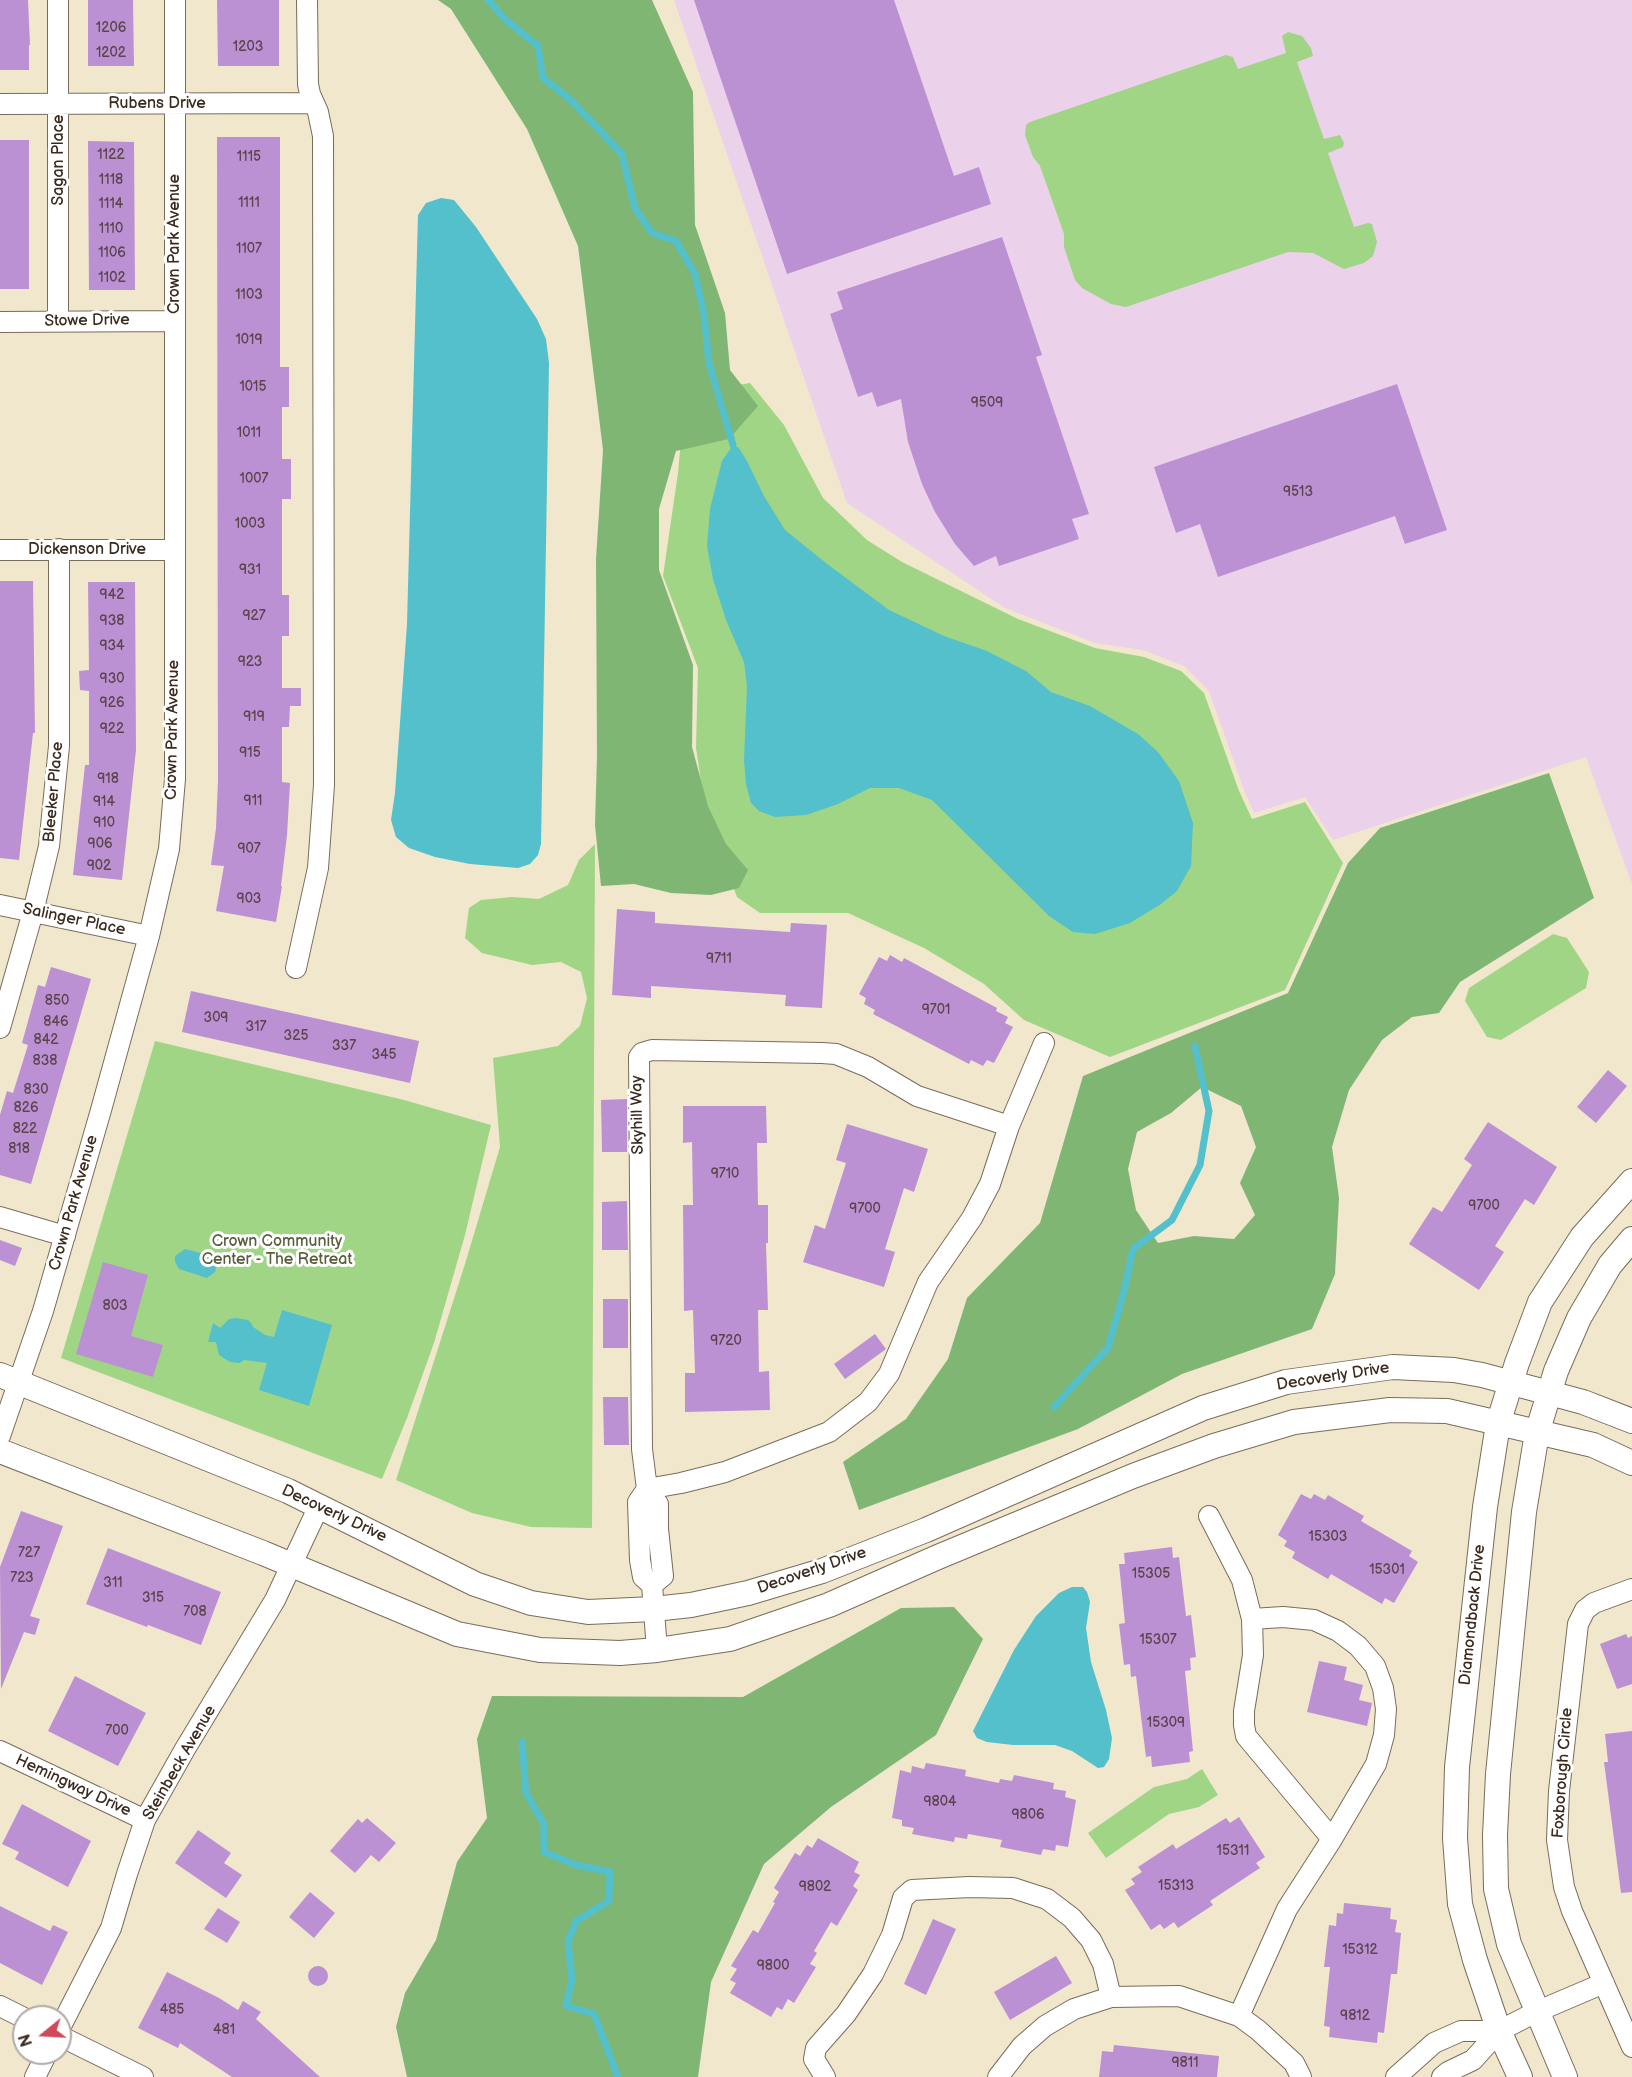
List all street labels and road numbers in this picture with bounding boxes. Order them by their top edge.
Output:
street label: Rubens Drive [108,94,206,114]
street label: Sagan Place [49,115,69,205]
street label: Crown Park Avenue [165,174,185,314]
street label: Stowe Drive [44,311,130,331]
street label: Dickenson Drive [28,540,146,560]
street label: Crown Park Avenue [162,660,184,800]
street label: Bleeker Place [40,741,68,843]
street label: Salinger Place [21,900,127,940]
street label: Skyhill Way [628,1075,648,1155]
street label: Crown Park Avenue [45,1133,103,1273]
street label: Decoverly Drive [1275,1359,1391,1395]
street label: Decoverly Drive [278,1481,390,1547]
street label: Decoverly Drive [755,1543,869,1599]
street label: Diamondback Drive [1456,1544,1490,1686]
street label: Steinbeck Avenue [139,1702,221,1824]
street label: Foxborough Circle [1549,1707,1577,1839]
street label: Hemingway Drive [12,1751,134,1821]

